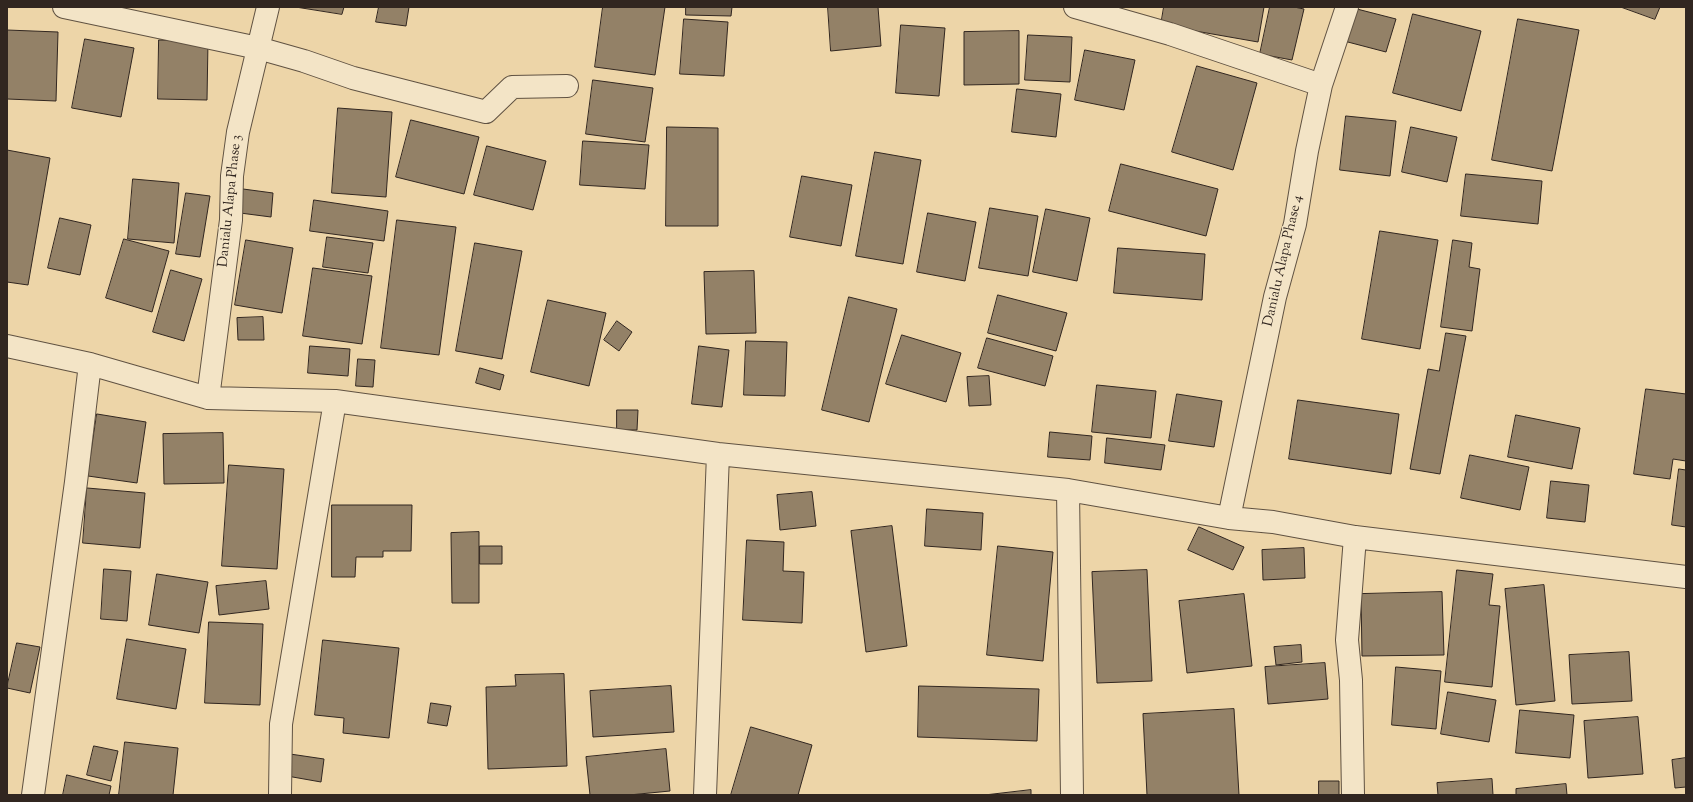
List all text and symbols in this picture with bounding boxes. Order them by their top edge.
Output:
street label: Danialu Alapa Phase 3 [216,134,246,268]
street label: Danialu Alapa Phase 4 [1261,194,1307,328]

